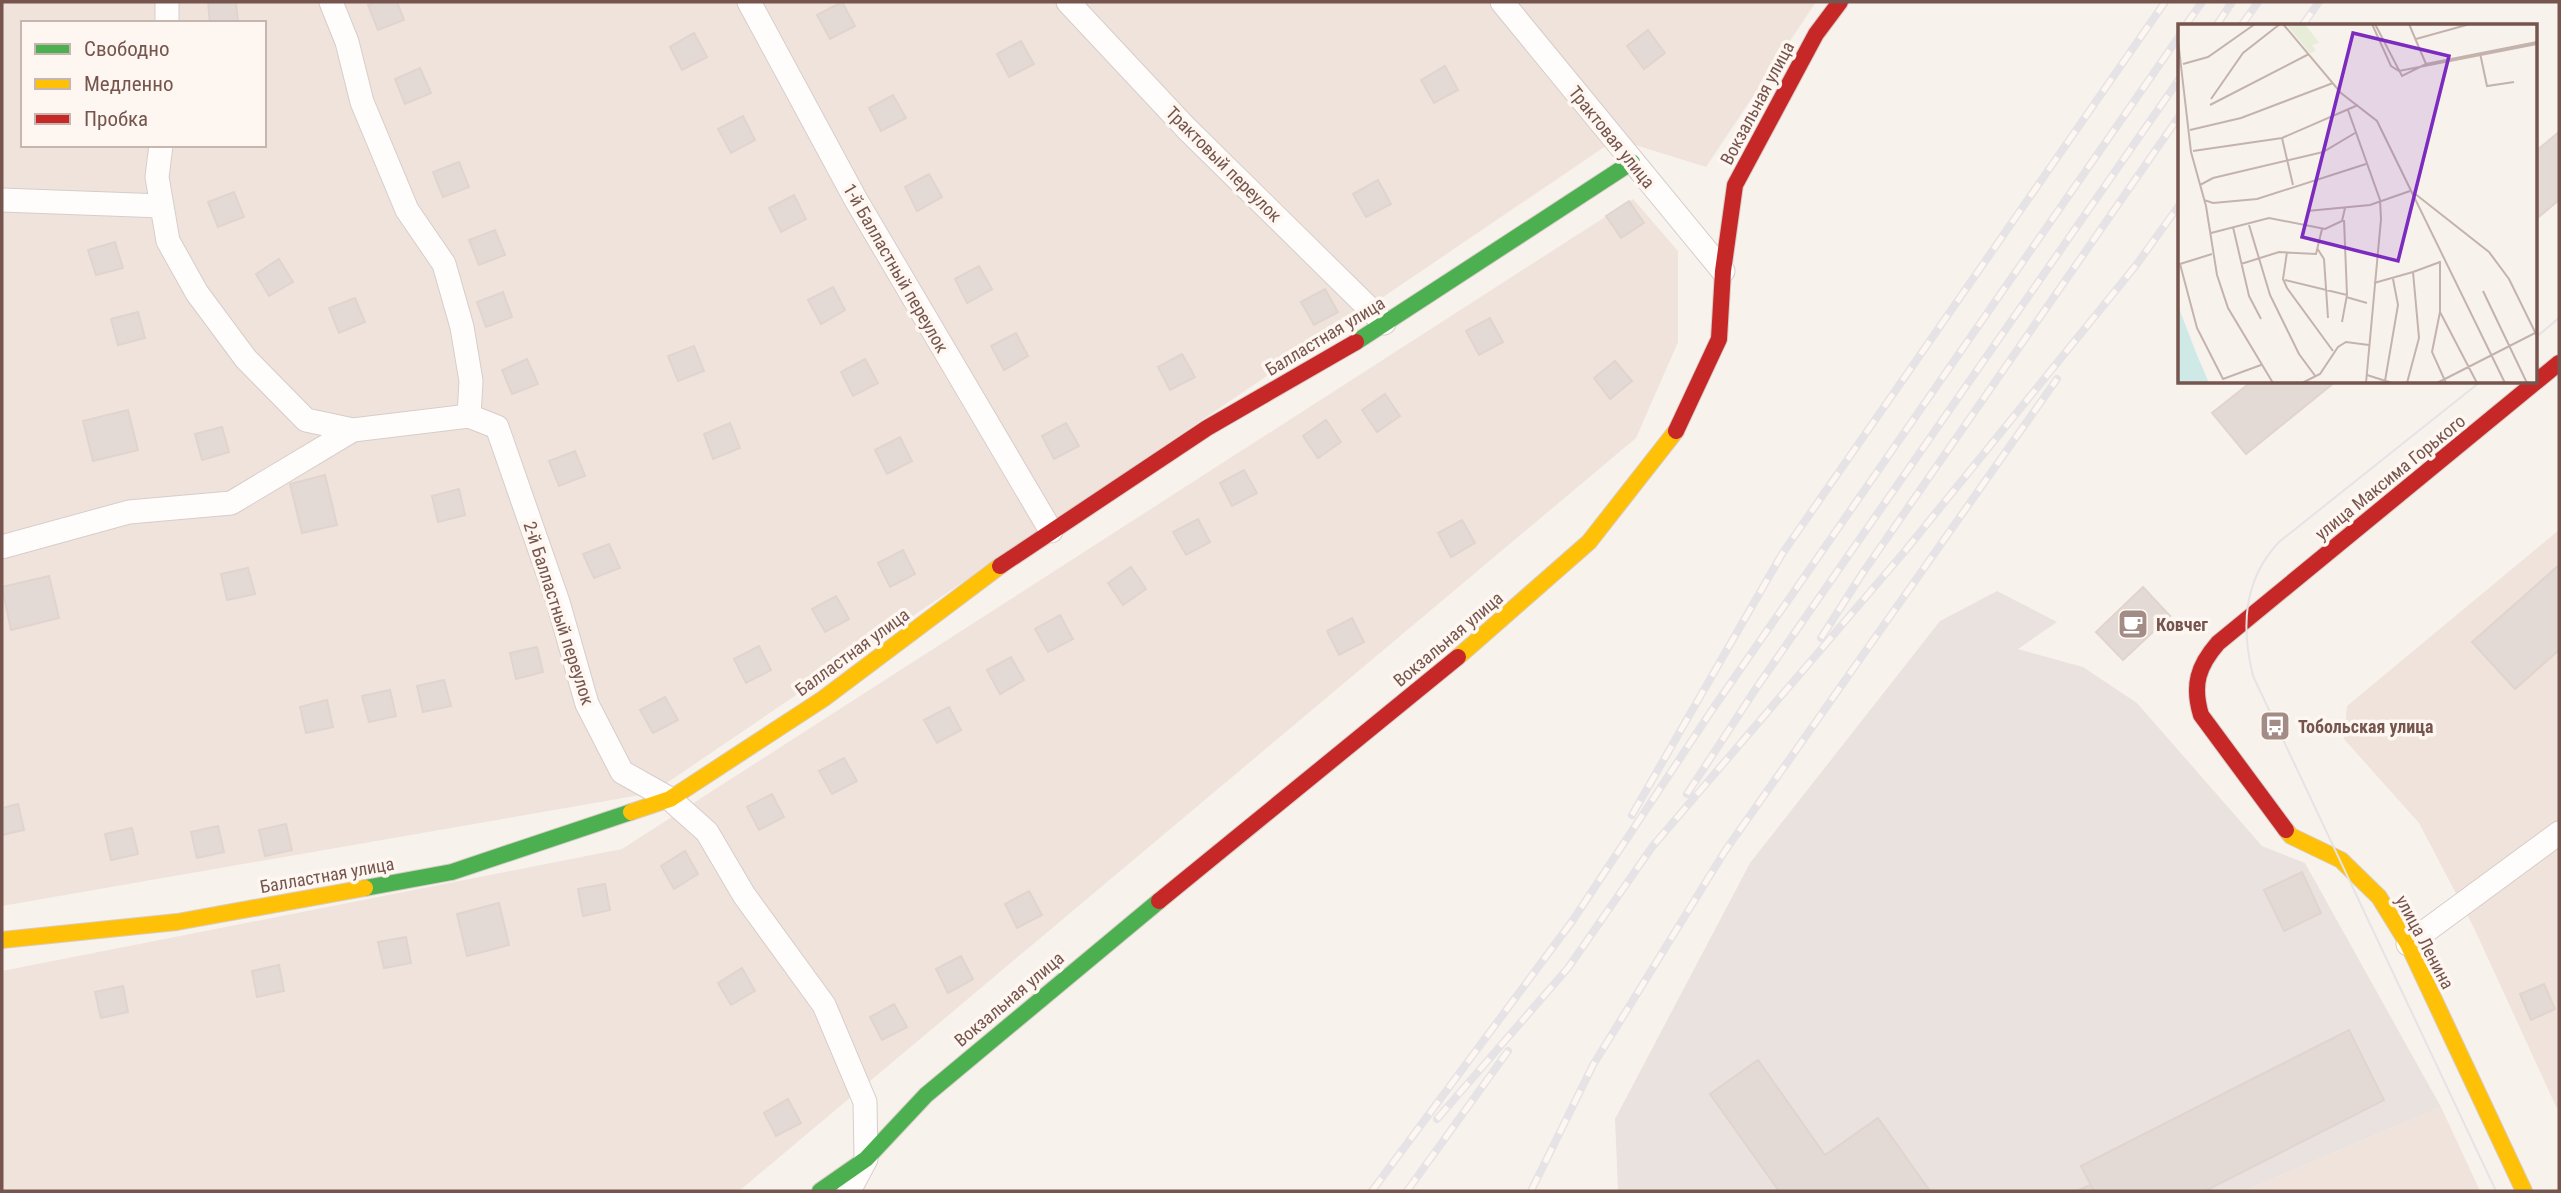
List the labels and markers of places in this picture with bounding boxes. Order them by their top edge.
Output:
cafe icon: Ковчег [2116,607,2150,641]
place label: Ковчег [2156,614,2208,635]
bus stop icon: Тобольская улица [2258,709,2292,743]
place label: Тобольская улица [2298,716,2433,737]

